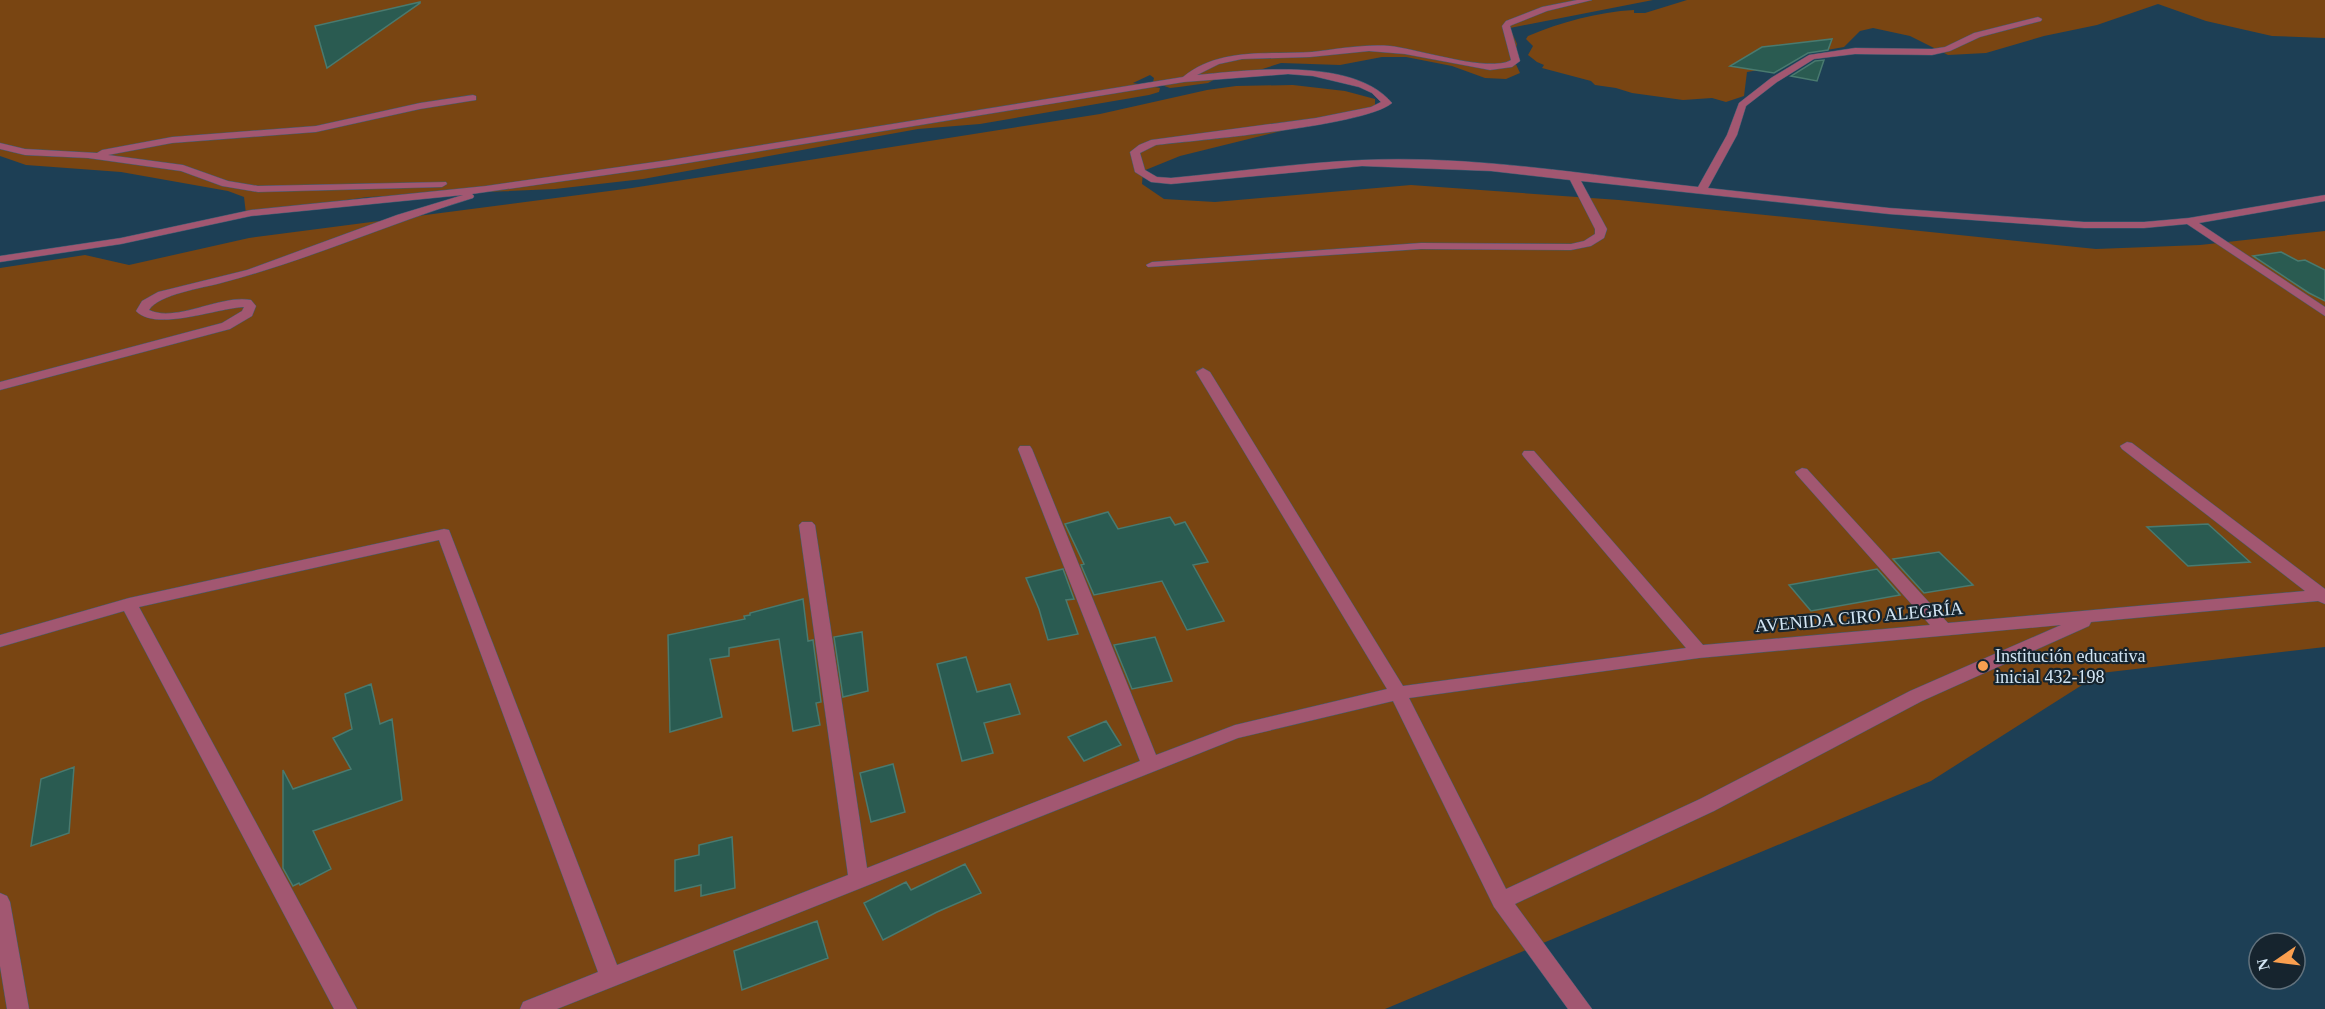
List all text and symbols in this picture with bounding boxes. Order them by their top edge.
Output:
street label: AVENIDA CIRO ALEGRÍA [1754,597,1964,636]
place label: Institución educativa inicial 432-198 [1995,646,2145,687]
marker: Institución educativa inicial 432-198 [1976,659,1990,673]
north arrow [2247,931,2307,991]
text: N [2253,956,2273,972]

